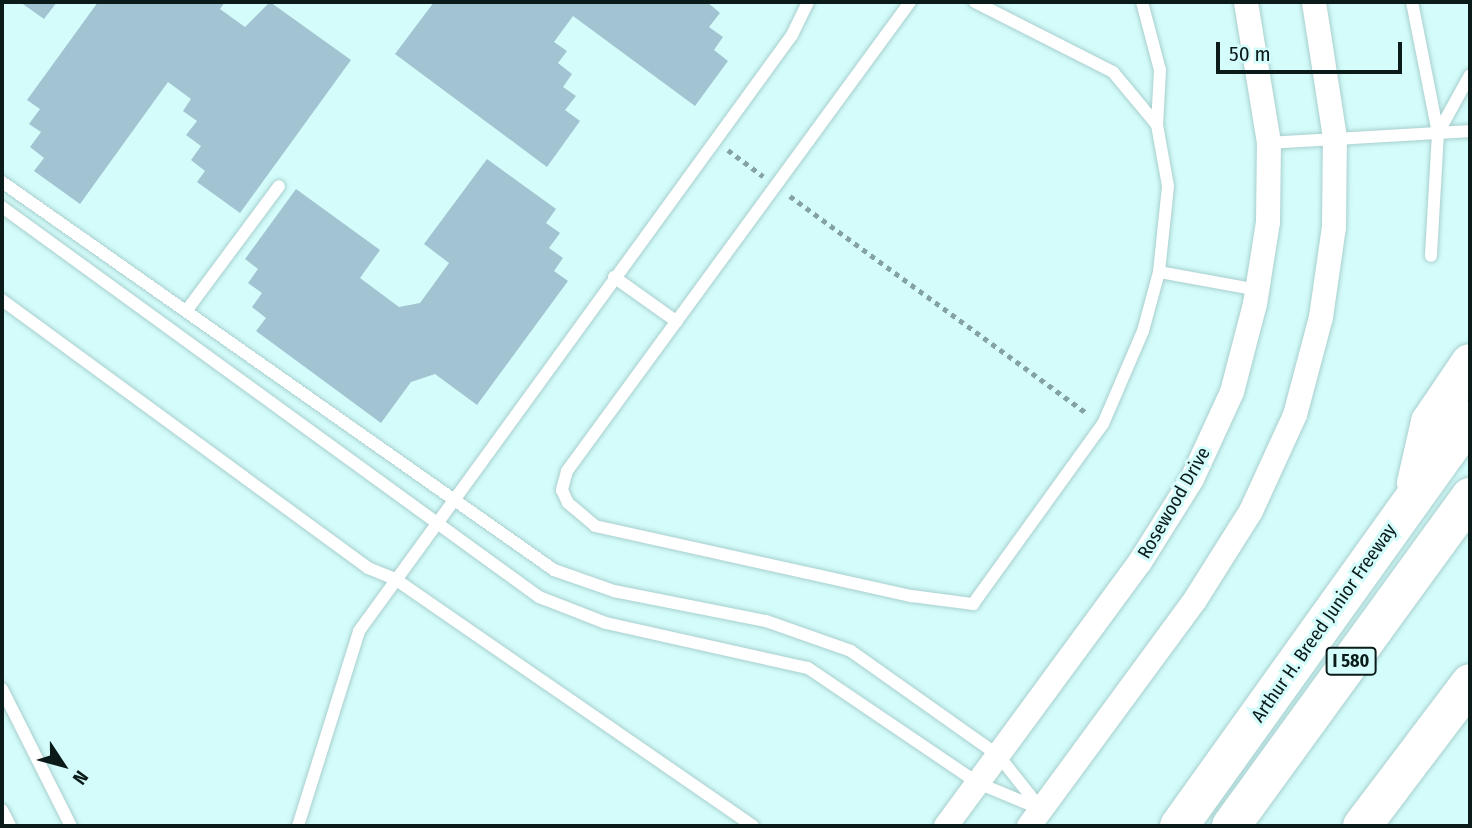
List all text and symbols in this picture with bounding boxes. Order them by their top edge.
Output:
scale bar [1220,28,1406,72]
text: 50 m [1229,41,1271,67]
street label: Rosewood Drive [1133,443,1215,563]
street label: Arthur H. Breed Junior Freeway [1247,519,1401,727]
road number: I 580 [1325,646,1377,676]
north arrow [28,730,98,800]
text: N [68,766,93,789]

